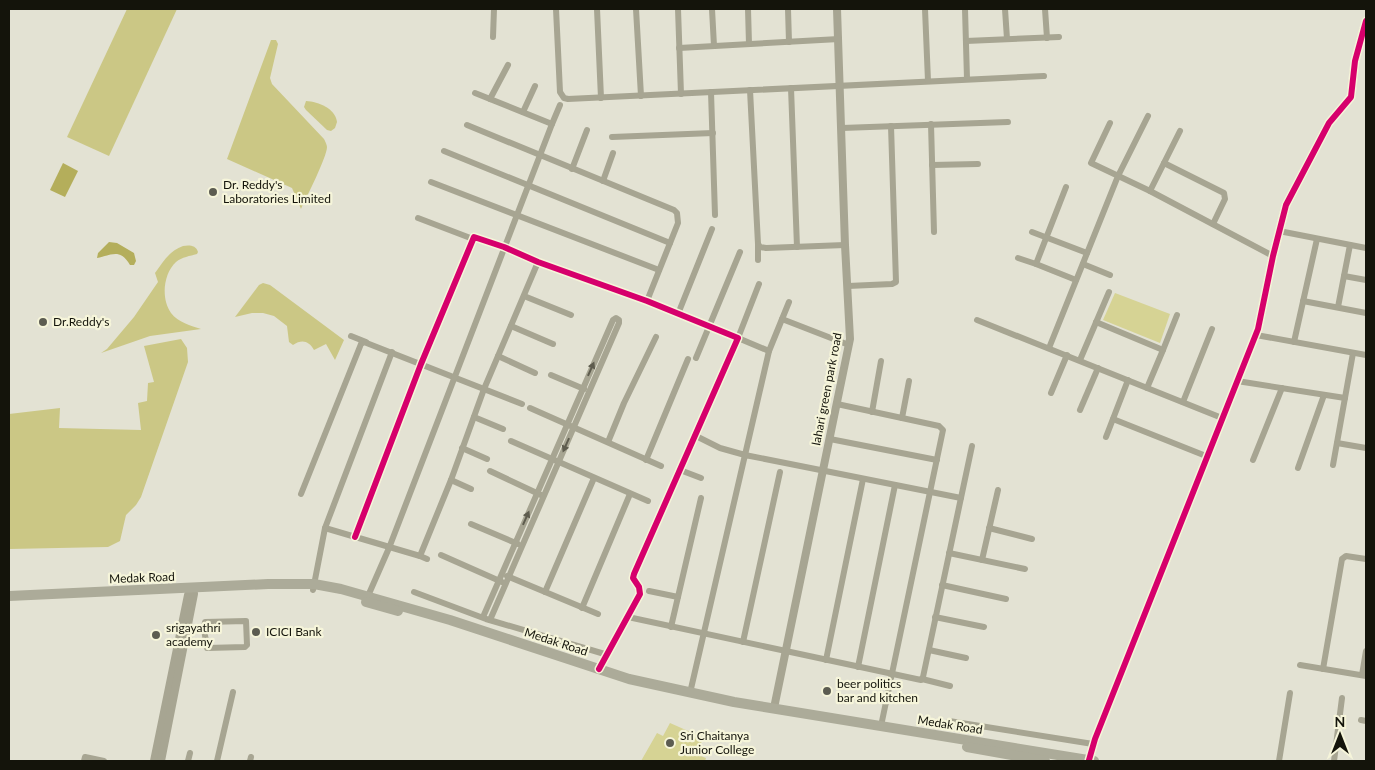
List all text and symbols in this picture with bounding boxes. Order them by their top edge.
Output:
place label: Dr. Reddy's Laboratories Limited [223,177,331,206]
marker: Dr. Reddy's Laboratories Limited [207,186,219,198]
place label: Dr.Reddy's [53,314,109,329]
marker: Dr.Reddy's [37,316,49,328]
street label: lahari green park road [808,331,845,446]
one-way arrow [587,362,595,376]
one-way arrow [562,438,571,453]
one-way arrow [522,511,530,525]
street label: Medak Road [109,569,175,586]
place label: srigayathri academy [166,620,221,649]
place label: ICICI Bank [266,624,323,639]
street label: Medak Road [523,624,590,659]
marker: ICICI Bank [250,626,262,638]
marker: srigayathri academy [150,629,162,641]
place label: beer politics bar and kitchen [837,676,918,705]
marker: beer politics bar and kitchen [821,685,833,697]
north arrow [1315,710,1365,760]
street label: Medak Road [916,712,984,737]
text: N [1335,713,1345,730]
place label: Sri Chaitanya Junior College [680,728,754,757]
marker: Sri Chaitanya Junior College [664,737,676,749]

